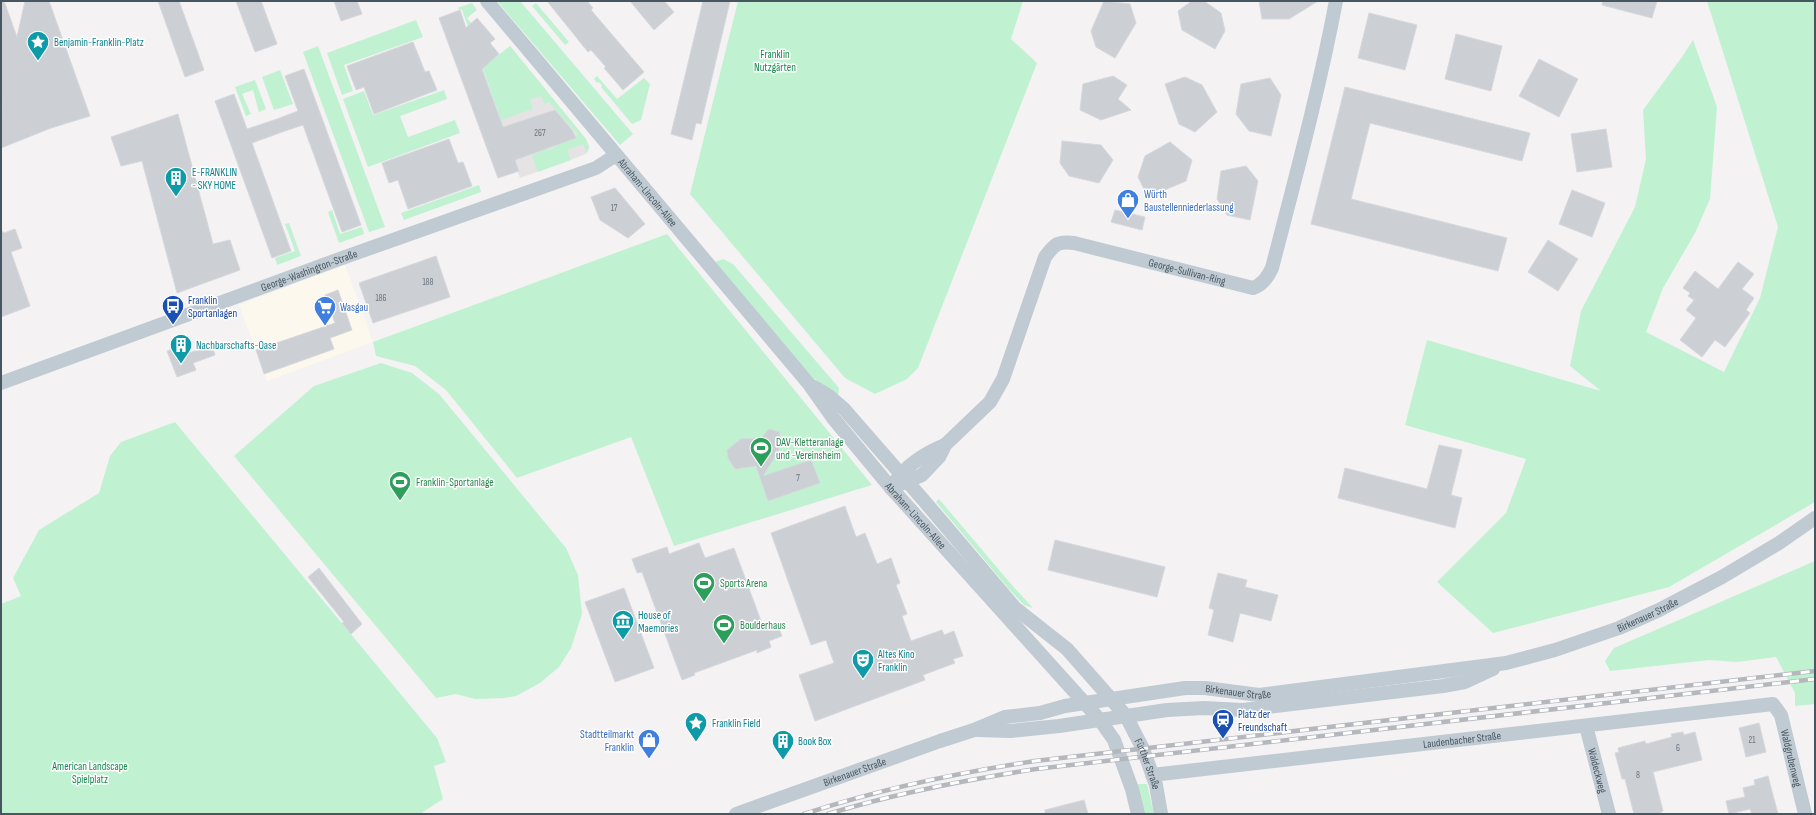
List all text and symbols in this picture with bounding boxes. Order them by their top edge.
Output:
place icon: Benjamin-Franklin-Platz [25,29,51,62]
place label: Benjamin-Franklin-Platz [54,36,144,49]
park label: Franklin Nutzgärten [754,48,796,74]
house number: 267 [534,128,546,139]
street label: Abraham-Lincoln-Allee [615,155,680,229]
building icon: E-FRANKLIN - SKY HOME [163,165,189,198]
place label: E-FRANKLIN - SKY HOME [192,166,237,192]
shop icon: Würth Baustellenniederlassung [1115,187,1141,220]
place label: Würth Baustellenniederlassung [1144,188,1234,214]
house number: 17 [611,203,618,214]
street label: George-Washington-Straße [259,247,359,294]
street label: George-Sullivan-Ring [1147,255,1228,288]
house number: 188 [422,277,434,288]
bus stop icon: Franklin Sportanlagen [160,293,186,326]
house number: 186 [375,293,387,304]
place label: Franklin Sportanlagen [188,294,237,320]
supermarket icon: Wasgau [312,294,338,327]
place label: Wasgau [340,301,368,314]
building icon: Nachbarschafts-Oase [168,332,194,365]
place label: Nachbarschafts-Oase [196,339,276,352]
sports icon: DAV-Kletteranlage und -Vereinsheim [748,435,774,468]
place label: DAV-Kletteranlage und -Vereinsheim [776,436,844,462]
sports icon: Franklin-Sportanlage [387,469,413,502]
house number: 7 [796,473,800,484]
place label: Franklin-Sportanlage [416,476,494,489]
street label: Abraham-Lincoln-Allee [882,479,949,551]
sports icon: Sports Arena [691,570,717,603]
place label: Sports Arena [720,577,767,590]
street label: Birkenauer Straße [1615,595,1680,634]
museum icon: House of Maemories [610,608,636,641]
place label: House of Maemories [638,609,678,635]
sports icon: Boulderhaus [711,612,737,645]
place label: Boulderhaus [740,619,786,632]
theatre icon: Altes Kino Franklin [850,647,876,680]
place label: Altes Kino Franklin [877,648,915,674]
street label: Birkenauer Straße [1205,682,1272,702]
station icon: Platz der Freundschaft [1210,707,1236,740]
place label: Platz der Freundschaft [1238,708,1288,734]
place icon: Franklin Field [683,710,709,743]
place label: Franklin Field [712,717,761,730]
shop icon: Stadtteilmarkt Franklin [636,727,662,760]
place label: Stadtteilmarkt Franklin [580,728,635,754]
building icon: Book Box [770,728,796,761]
street label: Waldgrubenweg [1778,728,1805,789]
street label: Laudenbacher Straße [1422,729,1502,750]
place label: Book Box [798,735,831,748]
house number: 21 [1749,735,1756,746]
street label: Fürther Straße [1132,736,1163,790]
house number: 6 [1676,743,1680,754]
street label: Waldeckweg [1586,747,1610,795]
street label: Birkenauer Straße [821,754,888,789]
park label: American Landscape Spielplatz [51,760,128,786]
house number: 8 [1636,770,1640,781]

